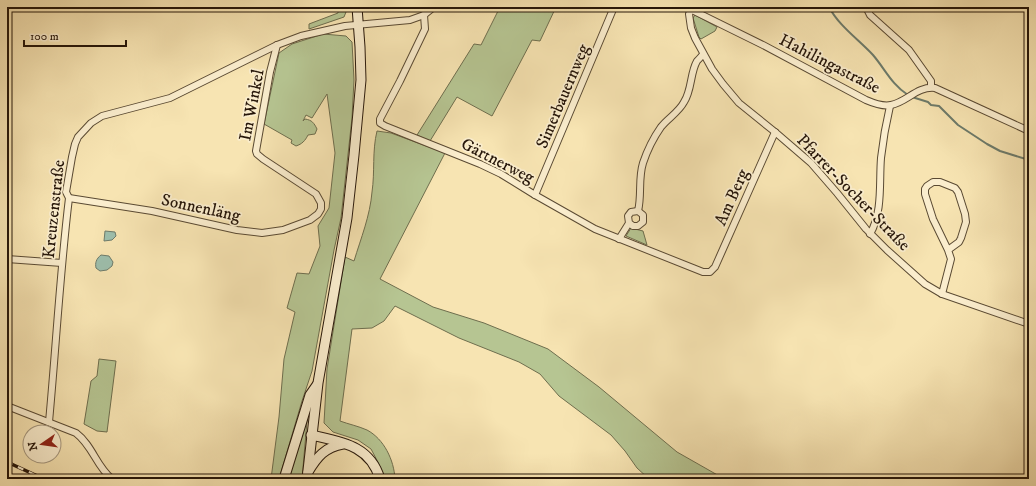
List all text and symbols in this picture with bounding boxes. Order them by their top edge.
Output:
scale bar [24,22,126,48]
text: 100 m [30,29,59,44]
street label: Hahilingastraße [775,29,884,99]
street label: Simerbauernweg [531,40,595,152]
street label: Im Winkel [234,67,270,143]
street label: Pfarrer-Socher-Straße [792,130,915,256]
street label: Gärtnerweg [457,133,539,189]
street label: Kreuzenstraße [38,159,70,259]
street label: Am Berg [710,165,754,229]
street label: Sonnenläng [159,189,243,227]
north arrow [22,424,62,464]
text: N [25,440,41,452]

